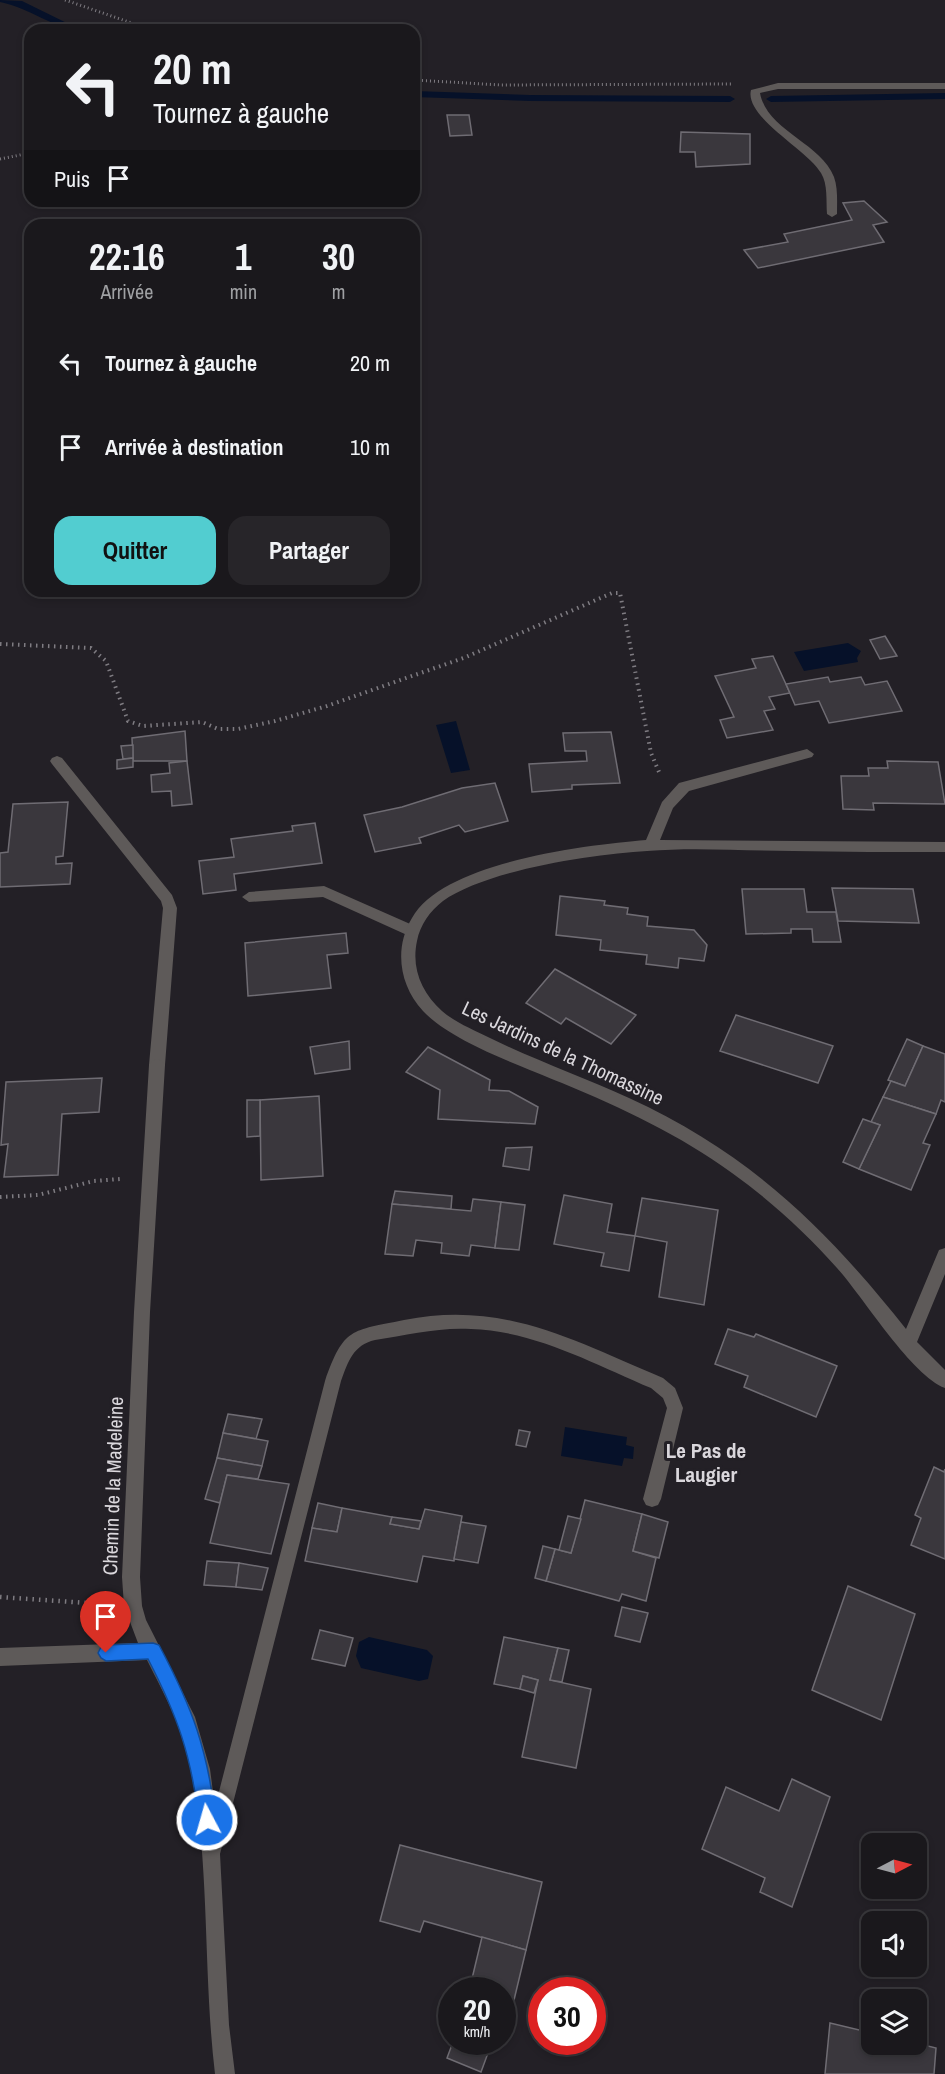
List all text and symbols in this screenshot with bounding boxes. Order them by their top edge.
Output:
text: 20 m [153,41,232,97]
icon: left [54,48,132,126]
text: Tournez à gauche [153,95,329,131]
icon: arrive [102,162,135,195]
text: Puis [54,164,90,194]
text: 22:16 [89,233,165,281]
text: 1 [235,233,252,281]
text: 30 [322,233,355,281]
text: Arrivée [100,278,153,305]
text: min [230,278,257,305]
text: m [332,278,345,305]
icon: left [54,347,87,380]
text: Tournez à gauche [105,348,257,378]
text: 20 m [350,348,390,378]
icon: arrive [54,431,87,464]
text: Arrivée à destination [105,432,283,462]
text: 10 m [350,432,390,462]
button: Quitter [54,516,216,585]
button: Partager [228,516,390,585]
street label: Les Jardins de la Thomassine [458,994,668,1111]
street label: Chemin de la Madeleine [96,1396,129,1576]
district label: Le Pas de Laugier [666,1436,746,1489]
pin [80,1591,131,1653]
icon: arrive [89,1600,122,1633]
position arrow [175,1788,239,1852]
north arrow [861,1833,927,1899]
map controls [861,1833,927,2055]
button: sound [861,1911,927,1977]
speed limit sign: 30 [528,1977,606,2055]
text: 20 [463,1989,491,2029]
button: layers [861,1989,927,2055]
text: km/h [464,2021,490,2042]

